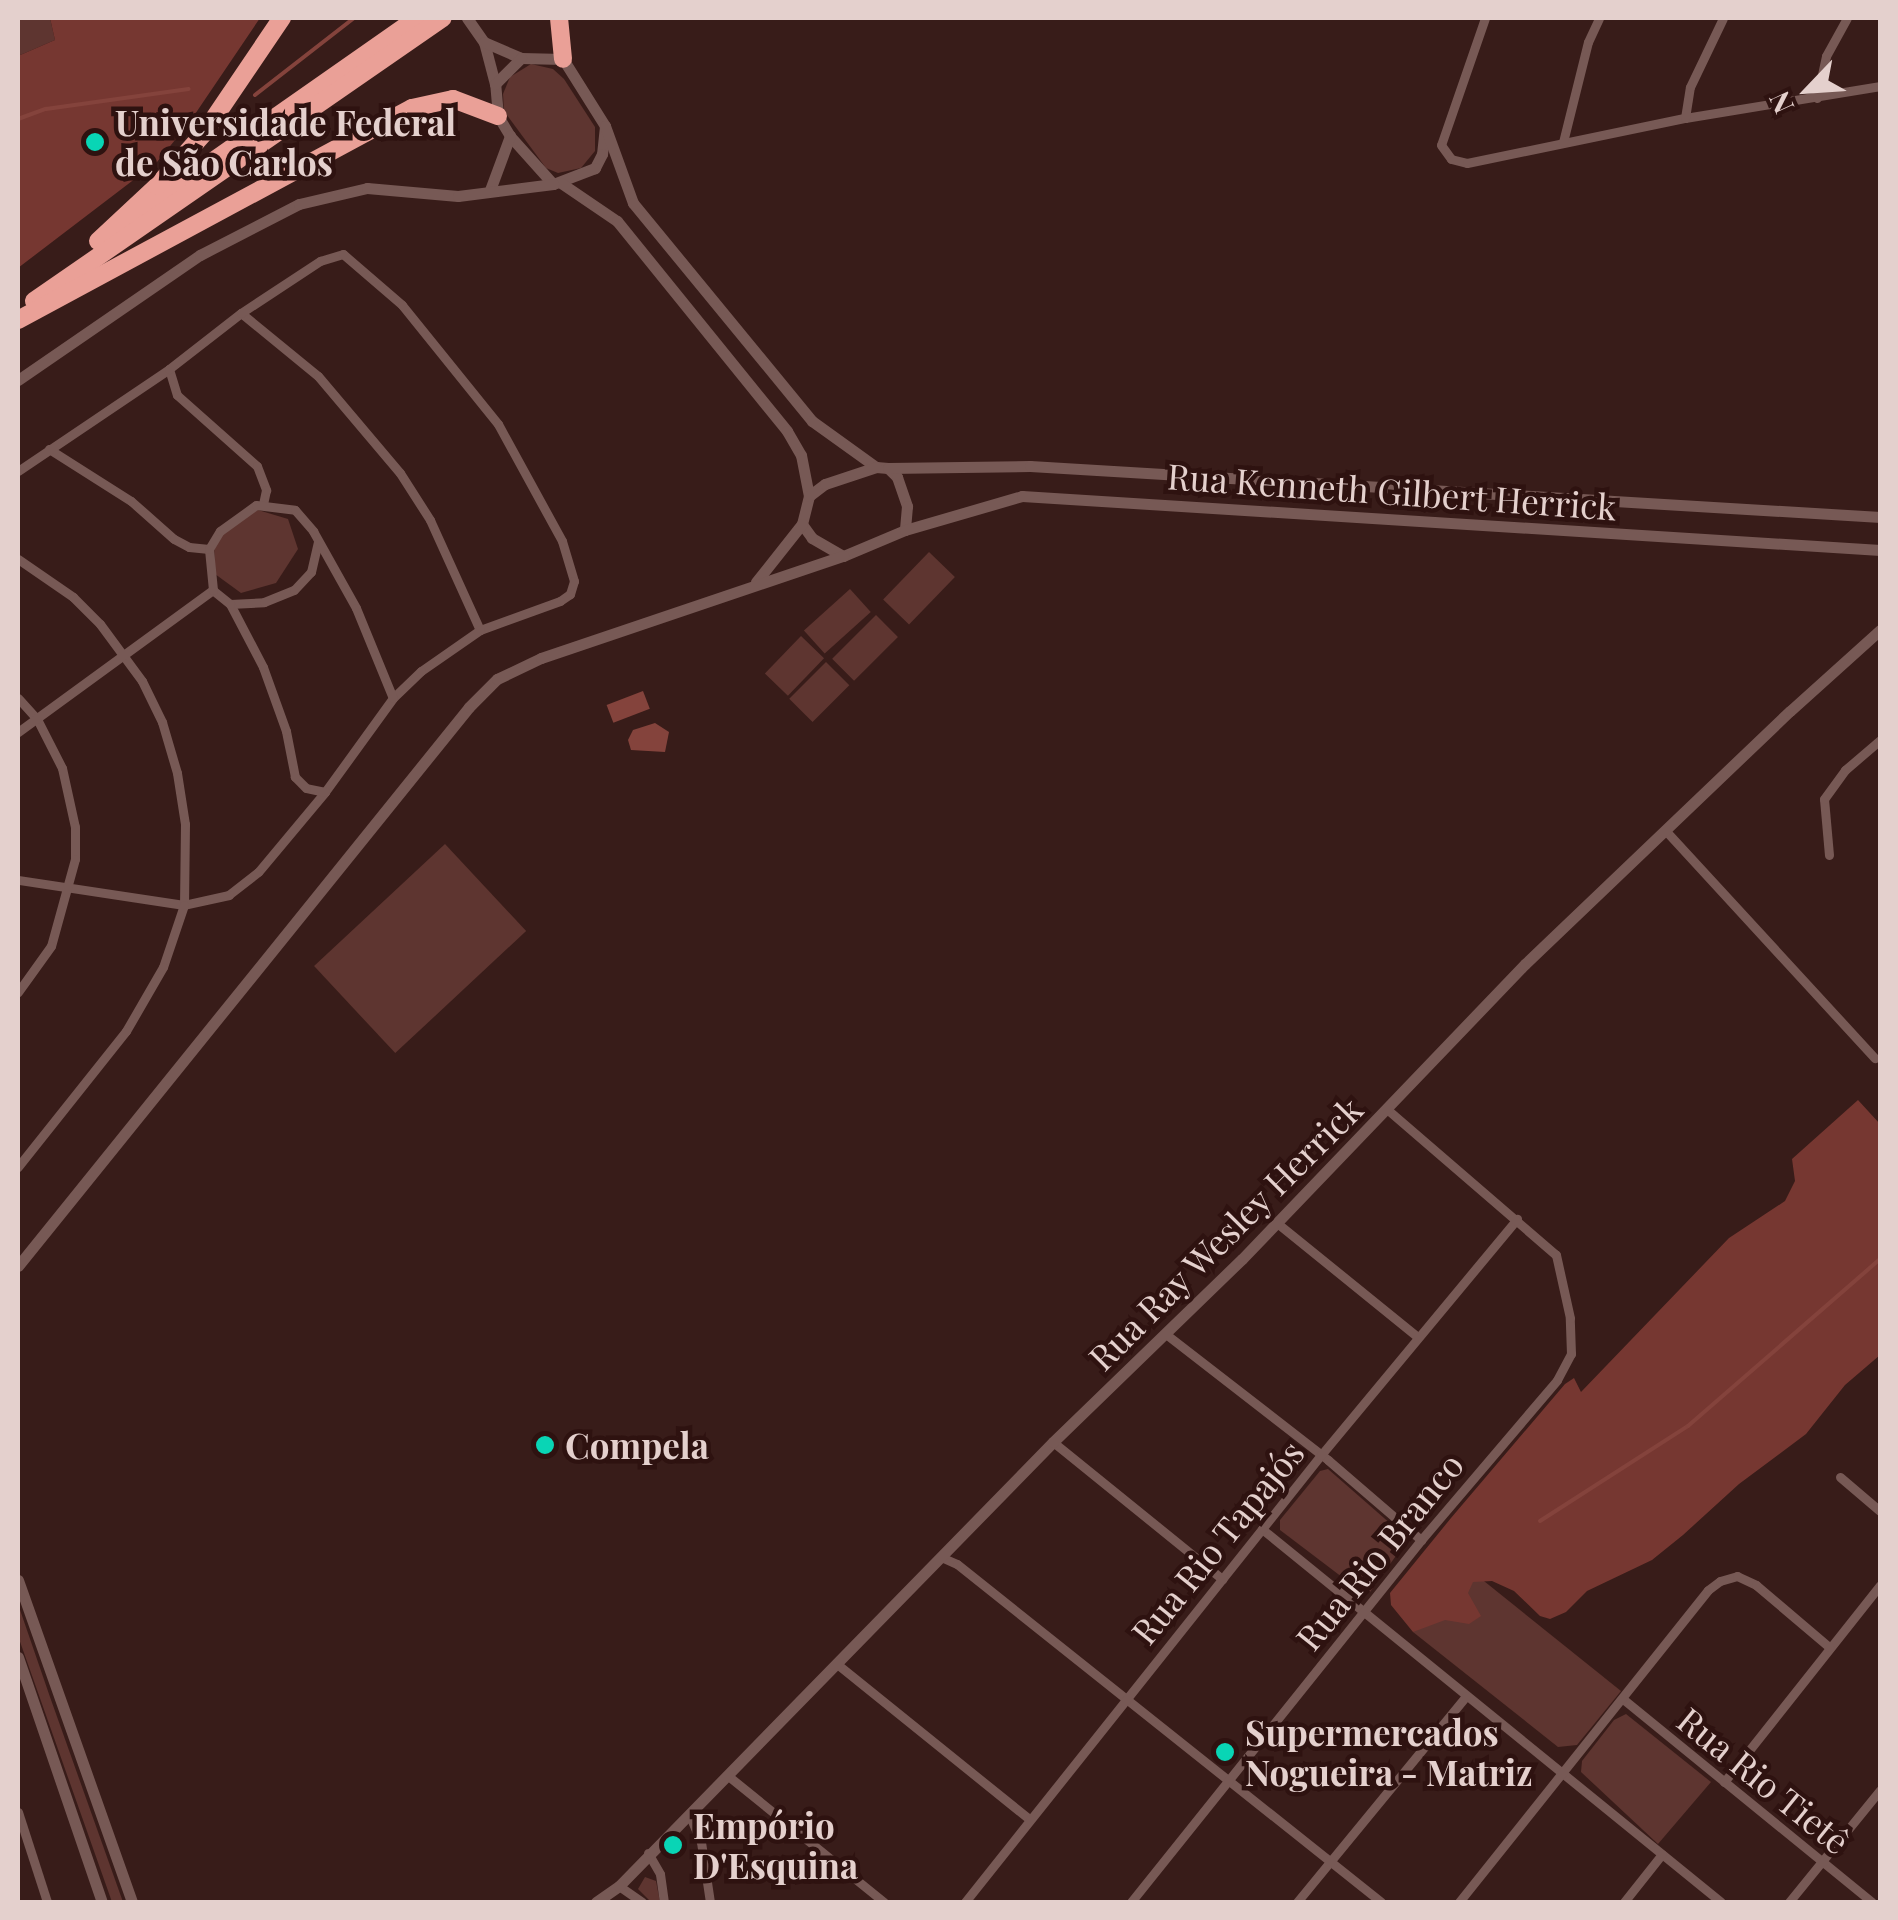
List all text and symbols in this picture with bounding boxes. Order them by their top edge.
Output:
north arrow [1758,40,1858,140]
text: N [1759,86,1801,120]
place label: Universidade Federal de São Carlos [115,101,456,183]
marker: Universidade Federal de São Carlos [84,131,106,153]
street label: Rua Kenneth Gilbert Herrick [1165,454,1619,528]
street label: Rua Ray Wesley Herrick [1078,1086,1372,1380]
place label: Compela [565,1424,709,1466]
street label: Rua Rio Tapajós [1122,1431,1312,1653]
marker: Compela [534,1434,556,1456]
street label: Rua Rio Branco [1287,1444,1471,1658]
street label: Rua Rio Tietê [1669,1698,1859,1862]
place label: Supermercados Nogueira - Matriz [1245,1711,1533,1793]
marker: Supermercados Nogueira - Matriz [1214,1741,1236,1763]
place label: Empório D'Esquina [693,1804,858,1886]
marker: Empório D'Esquina [662,1834,684,1856]

